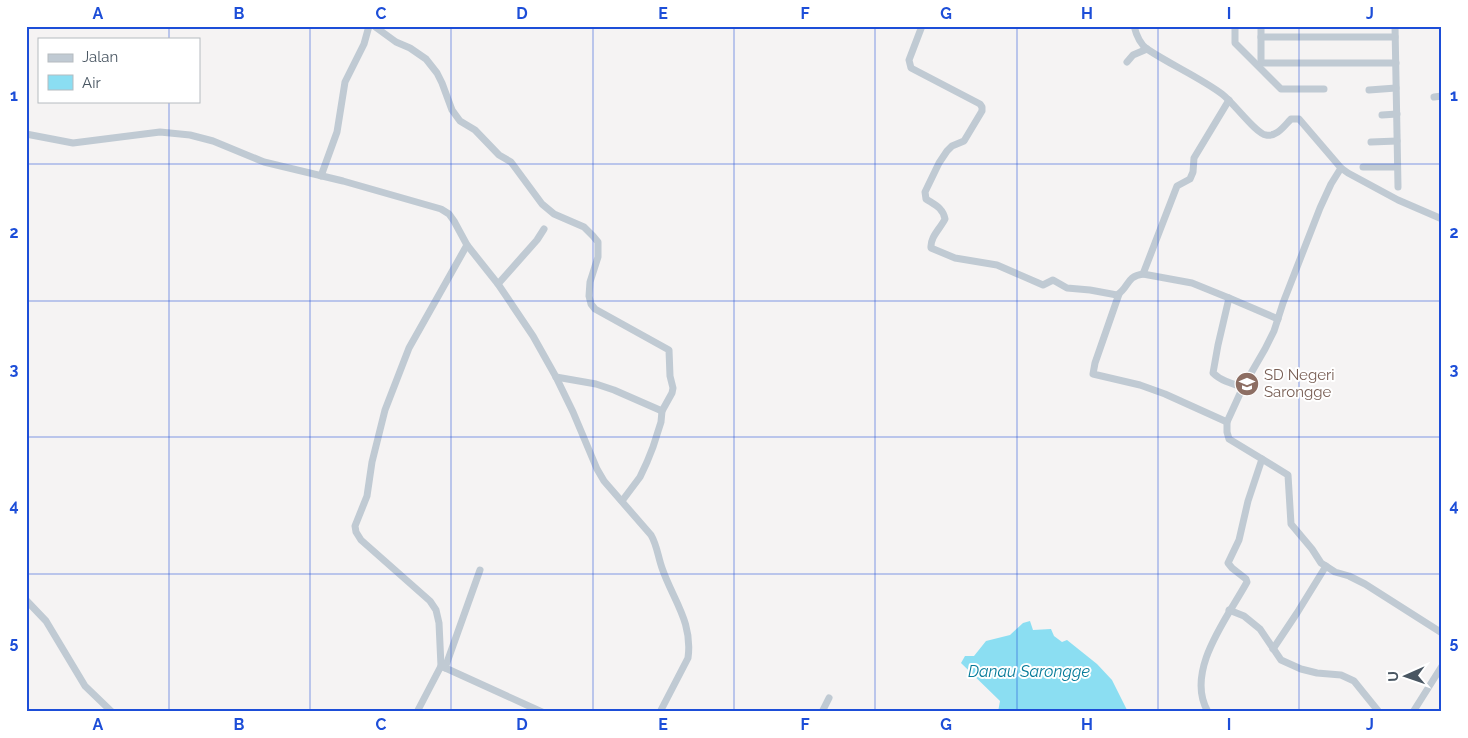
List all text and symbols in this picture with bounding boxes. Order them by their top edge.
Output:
text: A [93,4,104,23]
text: B [234,4,245,23]
text: C [376,4,387,23]
text: D [516,4,528,23]
text: E [658,4,668,23]
text: F [800,4,810,23]
text: G [940,4,952,23]
text: H [1081,4,1093,23]
text: I [1227,4,1231,23]
text: J [1366,4,1374,23]
legend [38,38,200,102]
text: Jalan [82,48,118,66]
text: Air [82,74,101,92]
text: 1 [10,86,18,105]
text: 1 [1450,86,1458,105]
text: 2 [9,223,19,242]
text: 2 [1449,223,1459,242]
text: 3 [10,360,19,379]
text: 3 [1450,360,1459,379]
place label: SD Negeri Sarongge [1264,366,1335,401]
school or university icon: SD Negeri Sarongge [1234,371,1260,397]
text: 4 [9,496,19,515]
text: 4 [1449,496,1459,515]
text: 5 [10,633,19,652]
text: 5 [1450,633,1459,652]
north arrow [1380,650,1430,700]
water label: Danau Sarongge [968,662,1090,681]
text: U [1385,671,1401,682]
text: A [93,715,104,734]
text: B [234,715,245,734]
text: C [376,715,387,734]
text: D [516,715,528,734]
text: E [658,715,668,734]
text: F [800,715,810,734]
text: G [940,715,952,734]
text: H [1081,715,1093,734]
text: I [1227,715,1231,734]
text: J [1366,715,1374,734]

